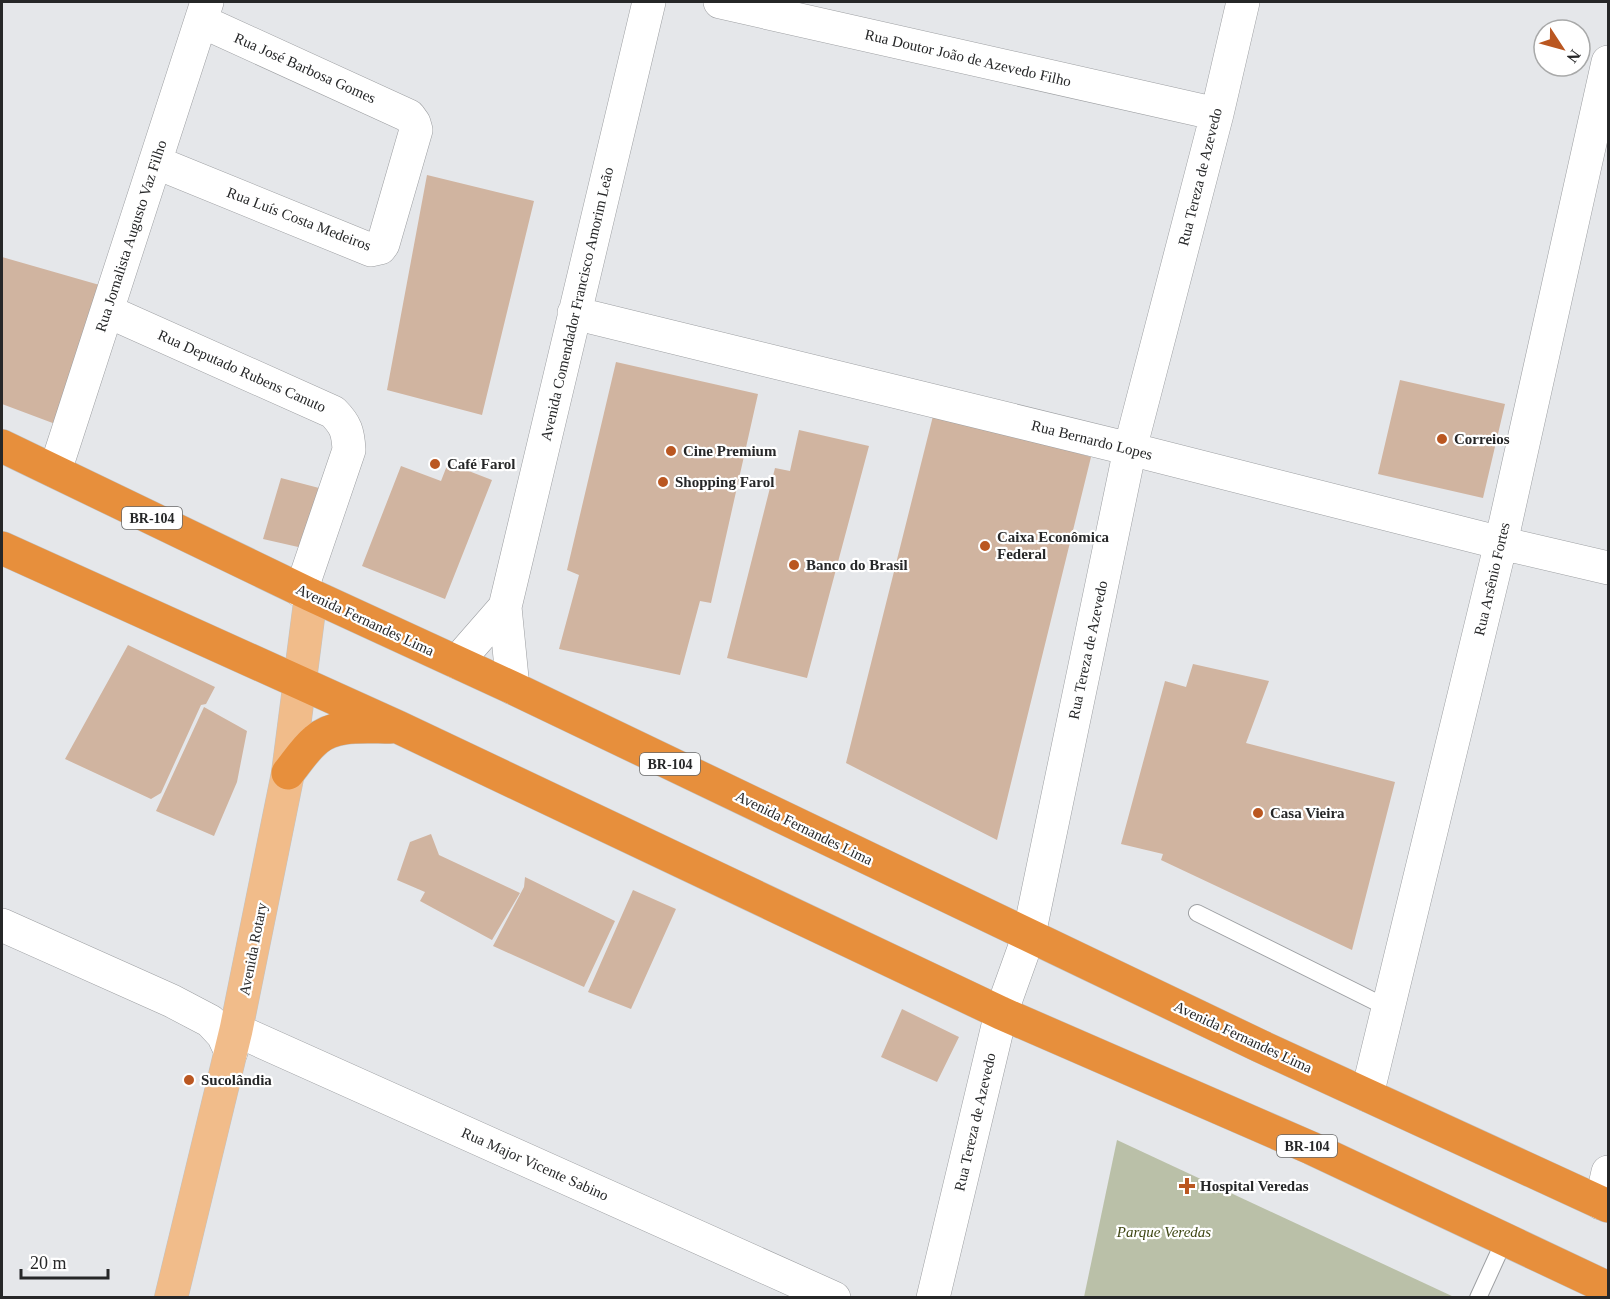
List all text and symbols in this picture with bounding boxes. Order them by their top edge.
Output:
north arrow [1532,18,1592,78]
street label: Rua Doutor João de Azevedo Filho [863,26,1073,90]
street label: Rua José Barbosa Gomes [232,30,378,106]
text: N [1563,47,1584,67]
street label: Rua Tereza de Azevedo [1175,106,1225,248]
street label: Rua Jornalista Augusto Vaz Filho [92,138,170,334]
street label: Avenida Comendador Francisco Amorim Leão [538,166,616,442]
street label: Rua Luís Costa Medeiros [225,184,373,254]
street label: Rua Deputado Rubens Canuto [156,327,328,415]
street label: Rua Bernardo Lopes [1030,417,1154,463]
place label: Correios [1454,431,1510,447]
marker: Correios [1435,432,1449,446]
place label: Cine Premium [683,443,777,459]
marker: Cine Premium [664,444,678,458]
place label: Café Farol [447,456,515,472]
marker: Café Farol [428,457,442,471]
place label: Shopping Farol [675,474,774,490]
marker: Shopping Farol [656,475,670,489]
road number: BR-104 [122,507,182,529]
street label: Rua Arsênio Fortes [1471,521,1513,637]
place label: Caixa Econômica Federal [997,529,1110,562]
marker: Caixa Econômica Federal [978,539,992,553]
place label: Banco do Brasil [806,557,908,573]
marker: Banco do Brasil [787,558,801,572]
street label: Rua Tereza de Azevedo [1065,579,1111,721]
street label: Avenida Fernandes Lima [293,581,437,659]
road number: BR-104 [640,753,700,775]
street label: Avenida Fernandes Lima [733,788,875,868]
place label: Casa Vieira [1270,805,1345,821]
marker: Casa Vieira [1251,806,1265,820]
street label: Avenida Rotary [236,901,270,997]
street label: Avenida Fernandes Lima [1171,998,1315,1076]
street label: Rua Tereza de Azevedo [951,1051,999,1193]
place label: Sucolândia [201,1072,272,1088]
marker: Sucolândia [182,1073,196,1087]
street label: Rua Major Vicente Sabino [459,1124,611,1204]
road number: BR-104 [1277,1135,1337,1157]
marker: Hospital Veredas [1178,1177,1196,1195]
place label: Hospital Veredas [1200,1178,1309,1194]
park label: Parque Veredas [1116,1224,1211,1240]
scale bar [21,1242,108,1280]
text: 20 m [30,1253,67,1273]

